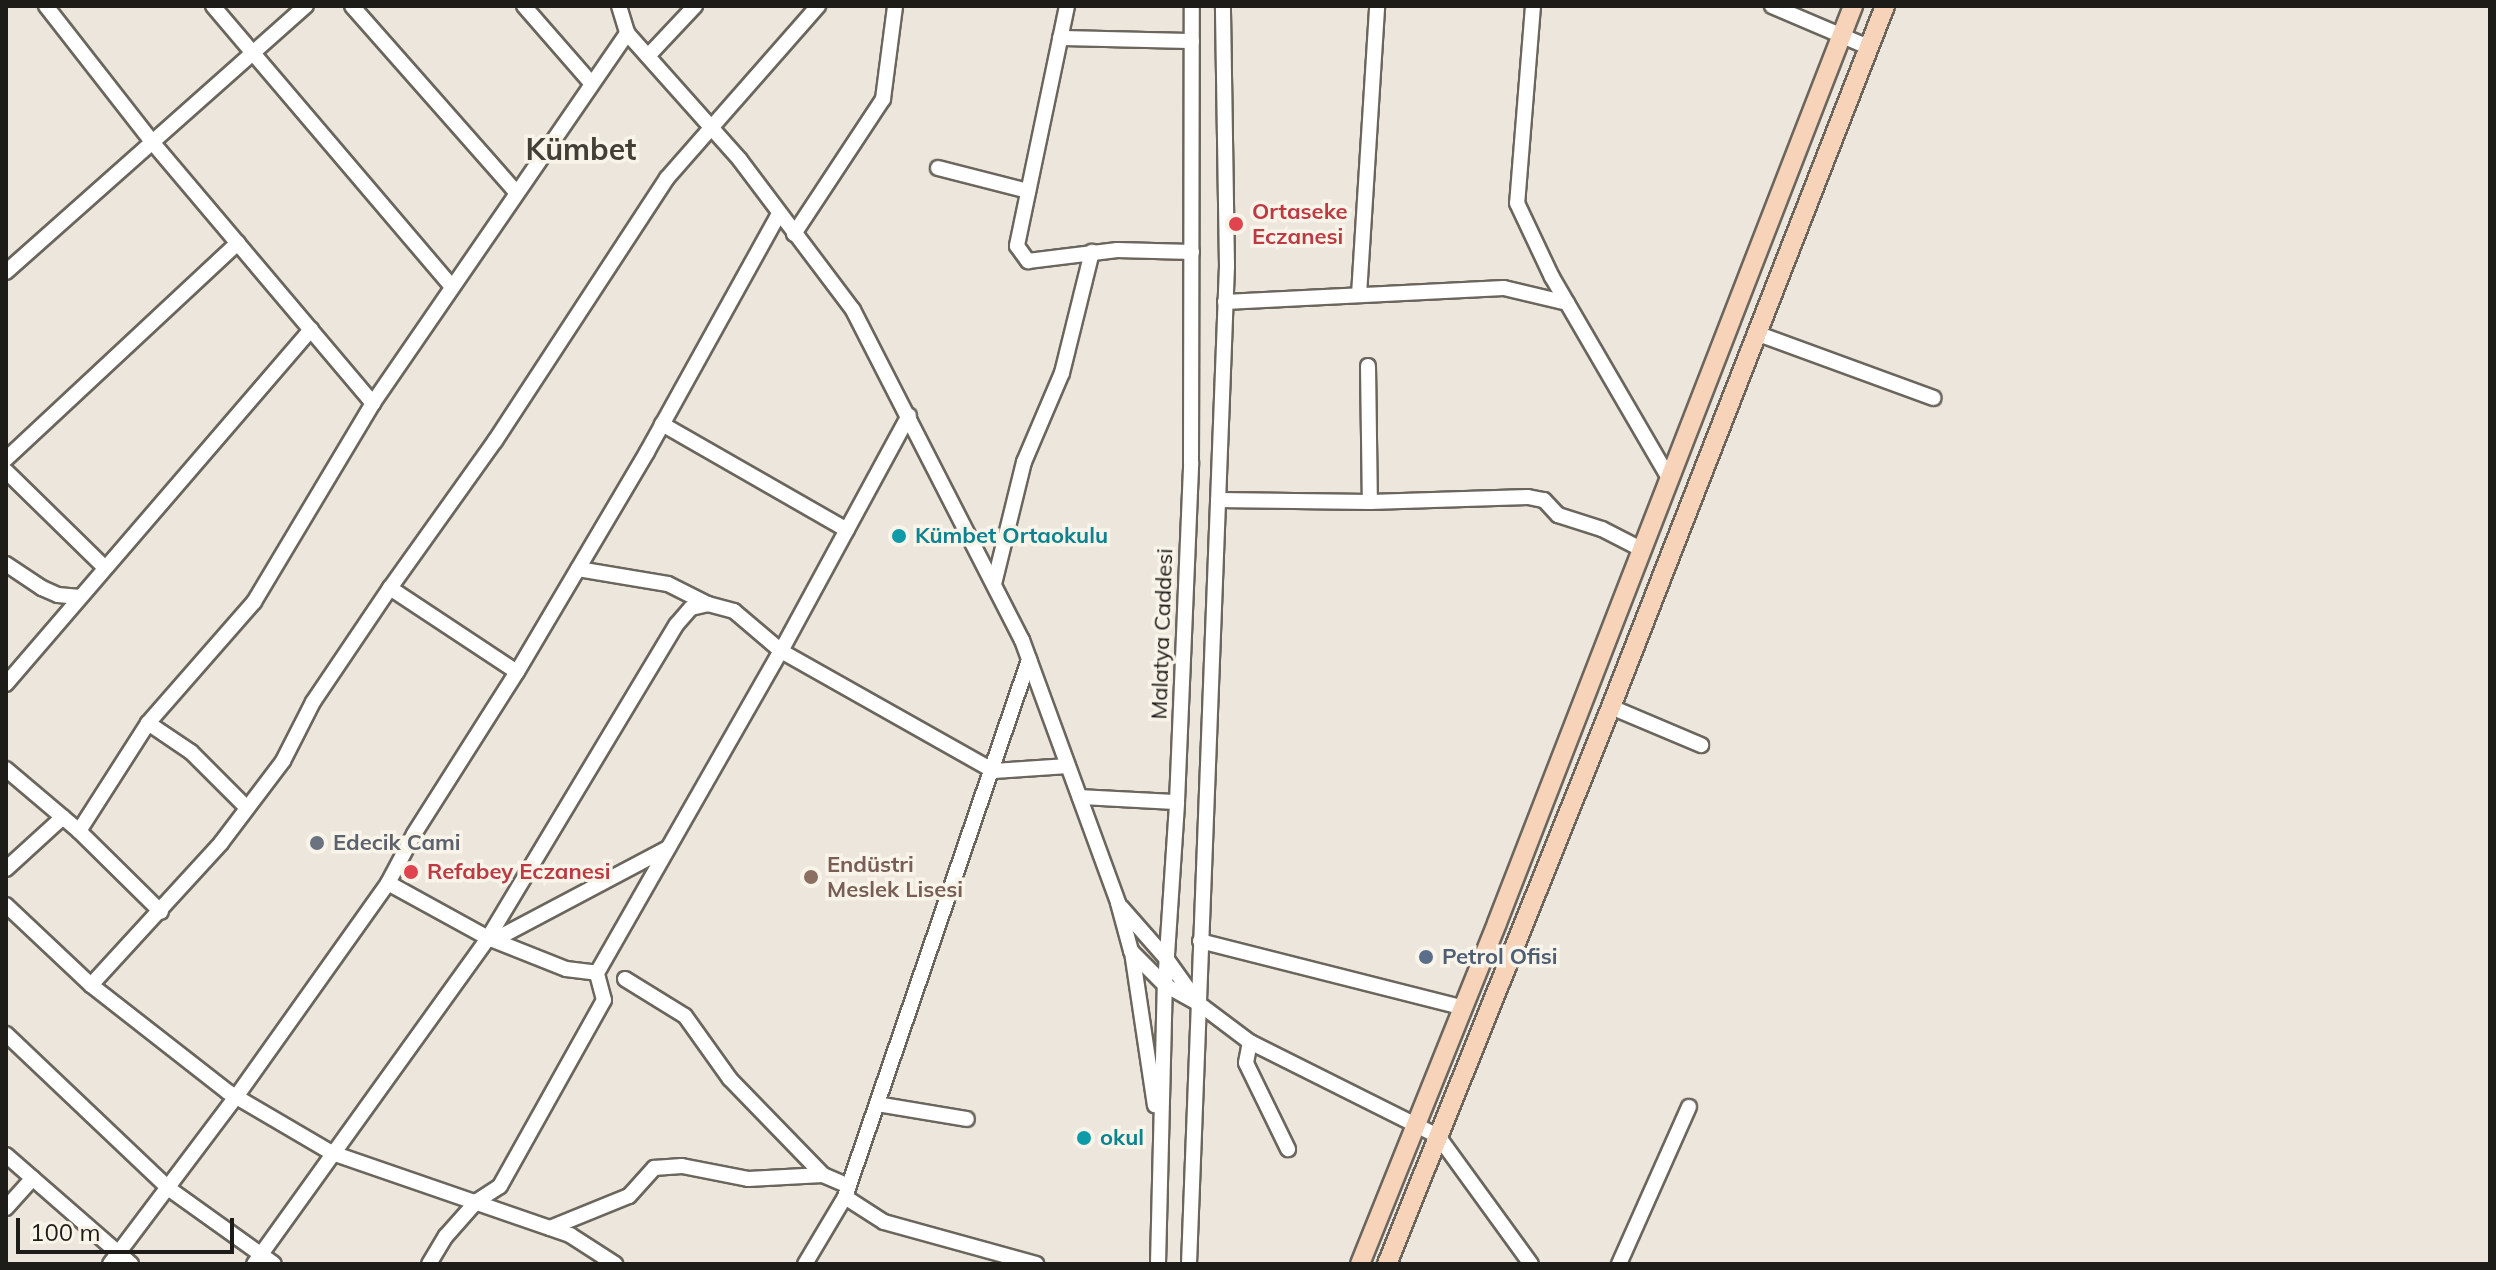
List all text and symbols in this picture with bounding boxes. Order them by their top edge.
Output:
district label: Kümbet [526,131,636,167]
place label: Ortaseke Eczanesi [1252,198,1348,250]
marker: Ortaseke Eczanesi [1227,215,1245,233]
place label: Kümbet Ortaokulu [915,523,1108,549]
marker: Kümbet Ortaokulu [890,527,908,545]
street label: Malatya Caddesi [1146,548,1178,720]
place label: Edecik Cami [333,830,461,856]
marker: Edecik Cami [308,834,326,852]
place label: Endüstri Meslek Lisesi [827,851,963,902]
place label: Refabey Eczanesi [427,859,611,885]
marker: Refabey Eczanesi [402,863,420,881]
marker: Endüstri Meslek Lisesi [802,868,820,886]
place label: Petrol Ofisi [1442,944,1558,970]
marker: Petrol Ofisi [1417,948,1435,966]
place label: okul [1100,1125,1144,1151]
marker: okul [1075,1129,1093,1147]
scale bar [20,1202,238,1252]
text: 100 m [30,1217,101,1247]

